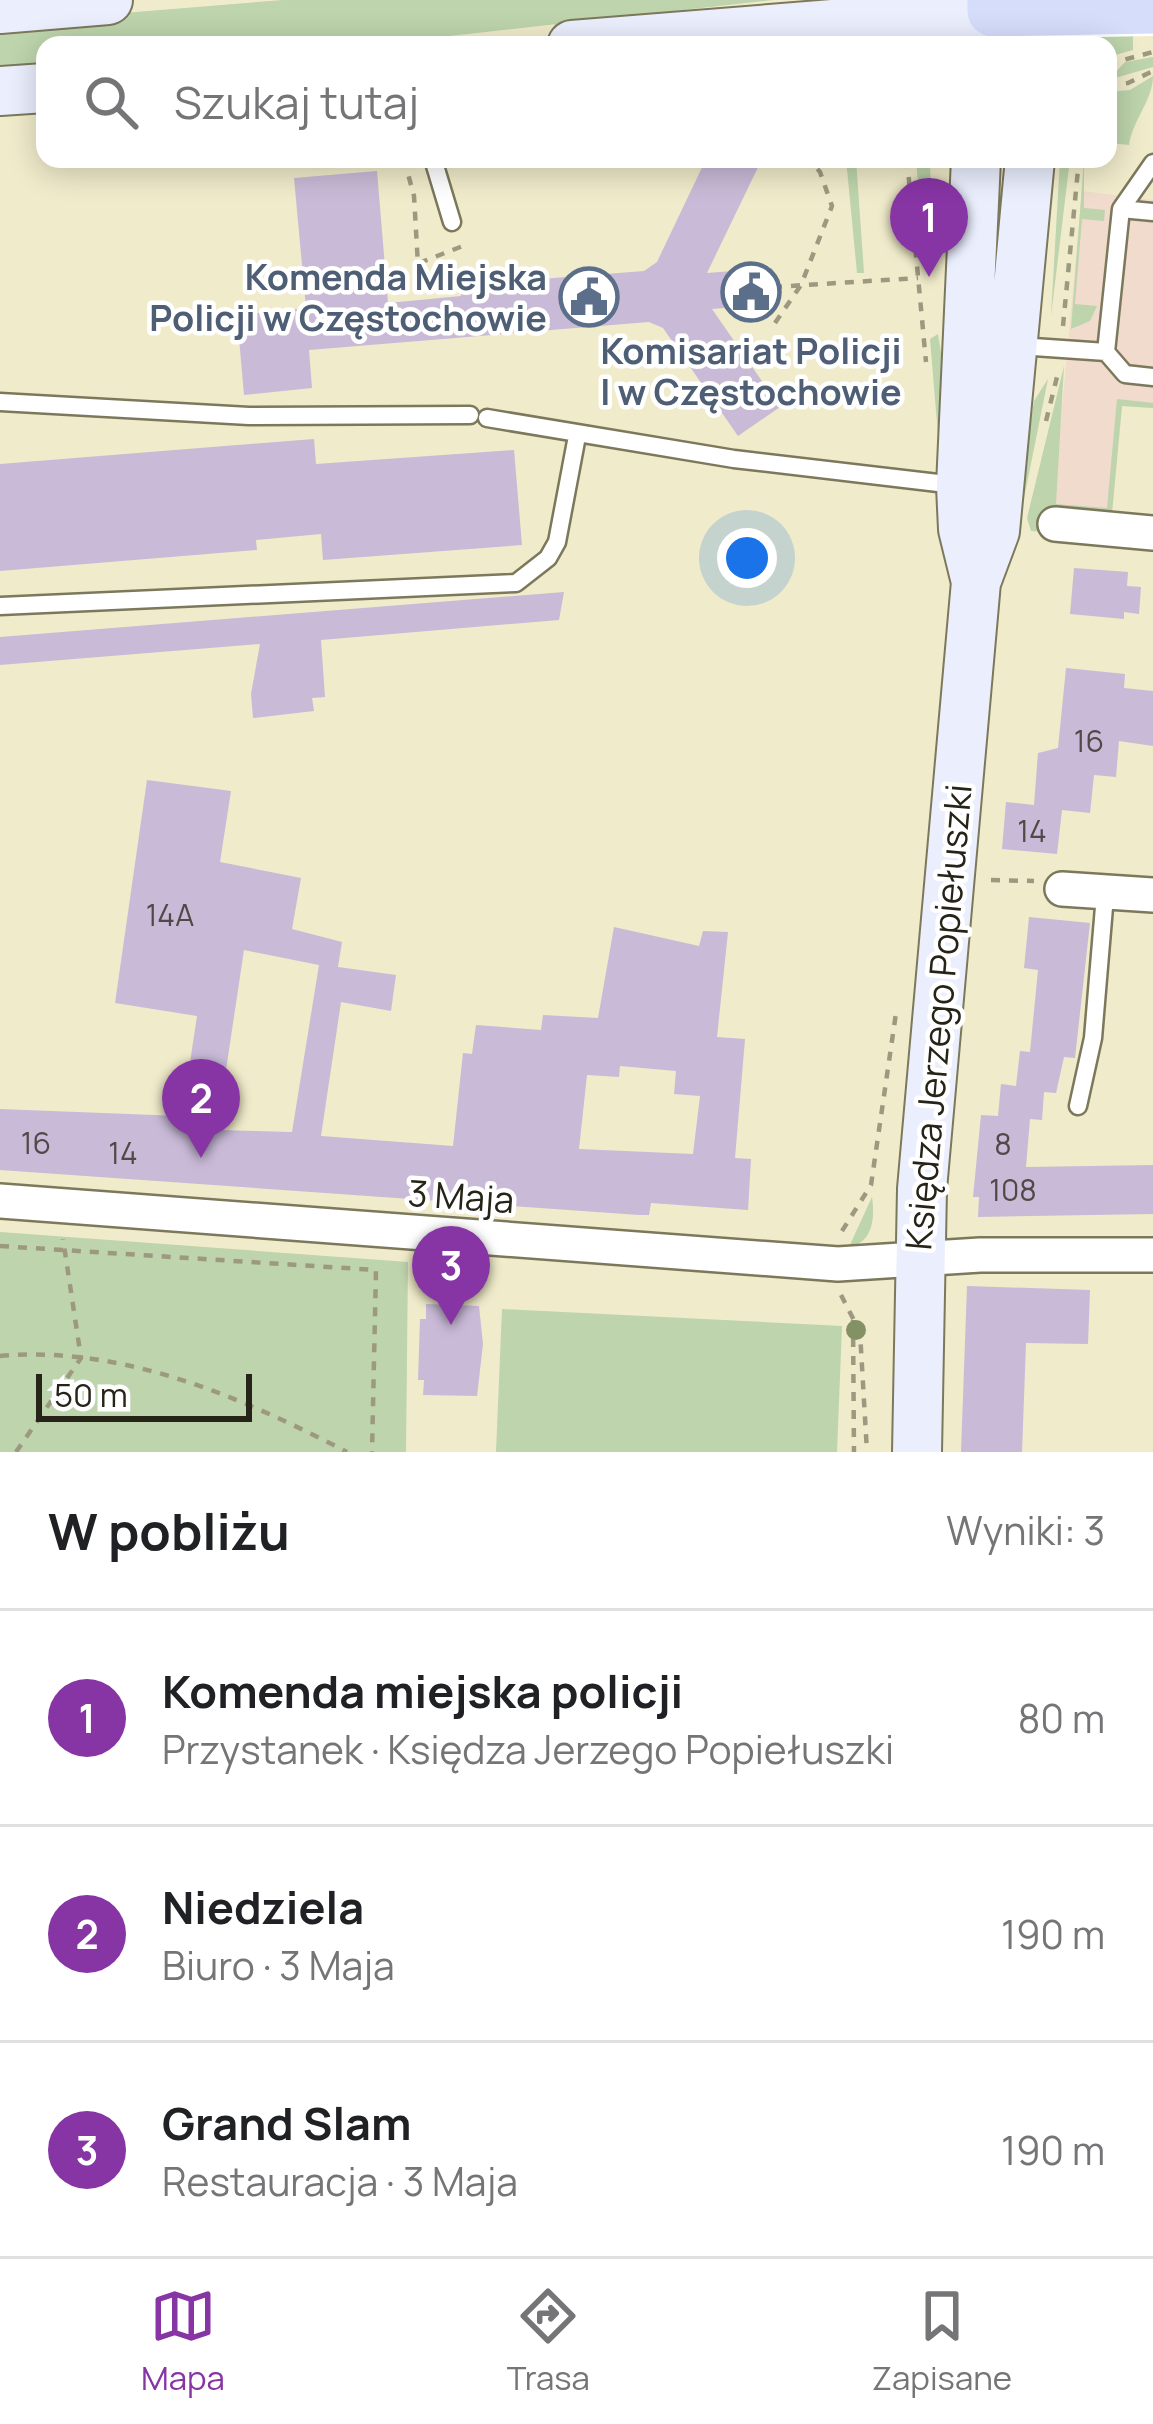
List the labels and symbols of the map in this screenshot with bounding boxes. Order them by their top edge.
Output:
pin: 1 [890,178,968,277]
place label: Komenda Miejska Policji w Częstochowie [149,252,547,342]
public building icon: Komisariat Policji I w Częstochowie [720,261,782,323]
public building icon: Komenda Miejska Policji w Częstochowie [558,266,620,328]
place label: Komisariat Policji I w Częstochowie [600,326,902,416]
your location [717,528,777,588]
house number: 16 [1074,720,1104,761]
street label: Księdza Jerzego Popiełuszki [893,782,983,1252]
house number: 14 [1017,810,1047,851]
house number: 14A [146,894,194,935]
pin: 2 [162,1059,240,1158]
house number: 16 [21,1122,51,1163]
house number: 8 [994,1123,1012,1164]
house number: 14 [108,1132,138,1173]
street label: 3 Maja [406,1168,516,1224]
house number: 108 [989,1169,1037,1210]
pin: 3 [412,1226,490,1325]
scale bar [36,1368,252,1421]

